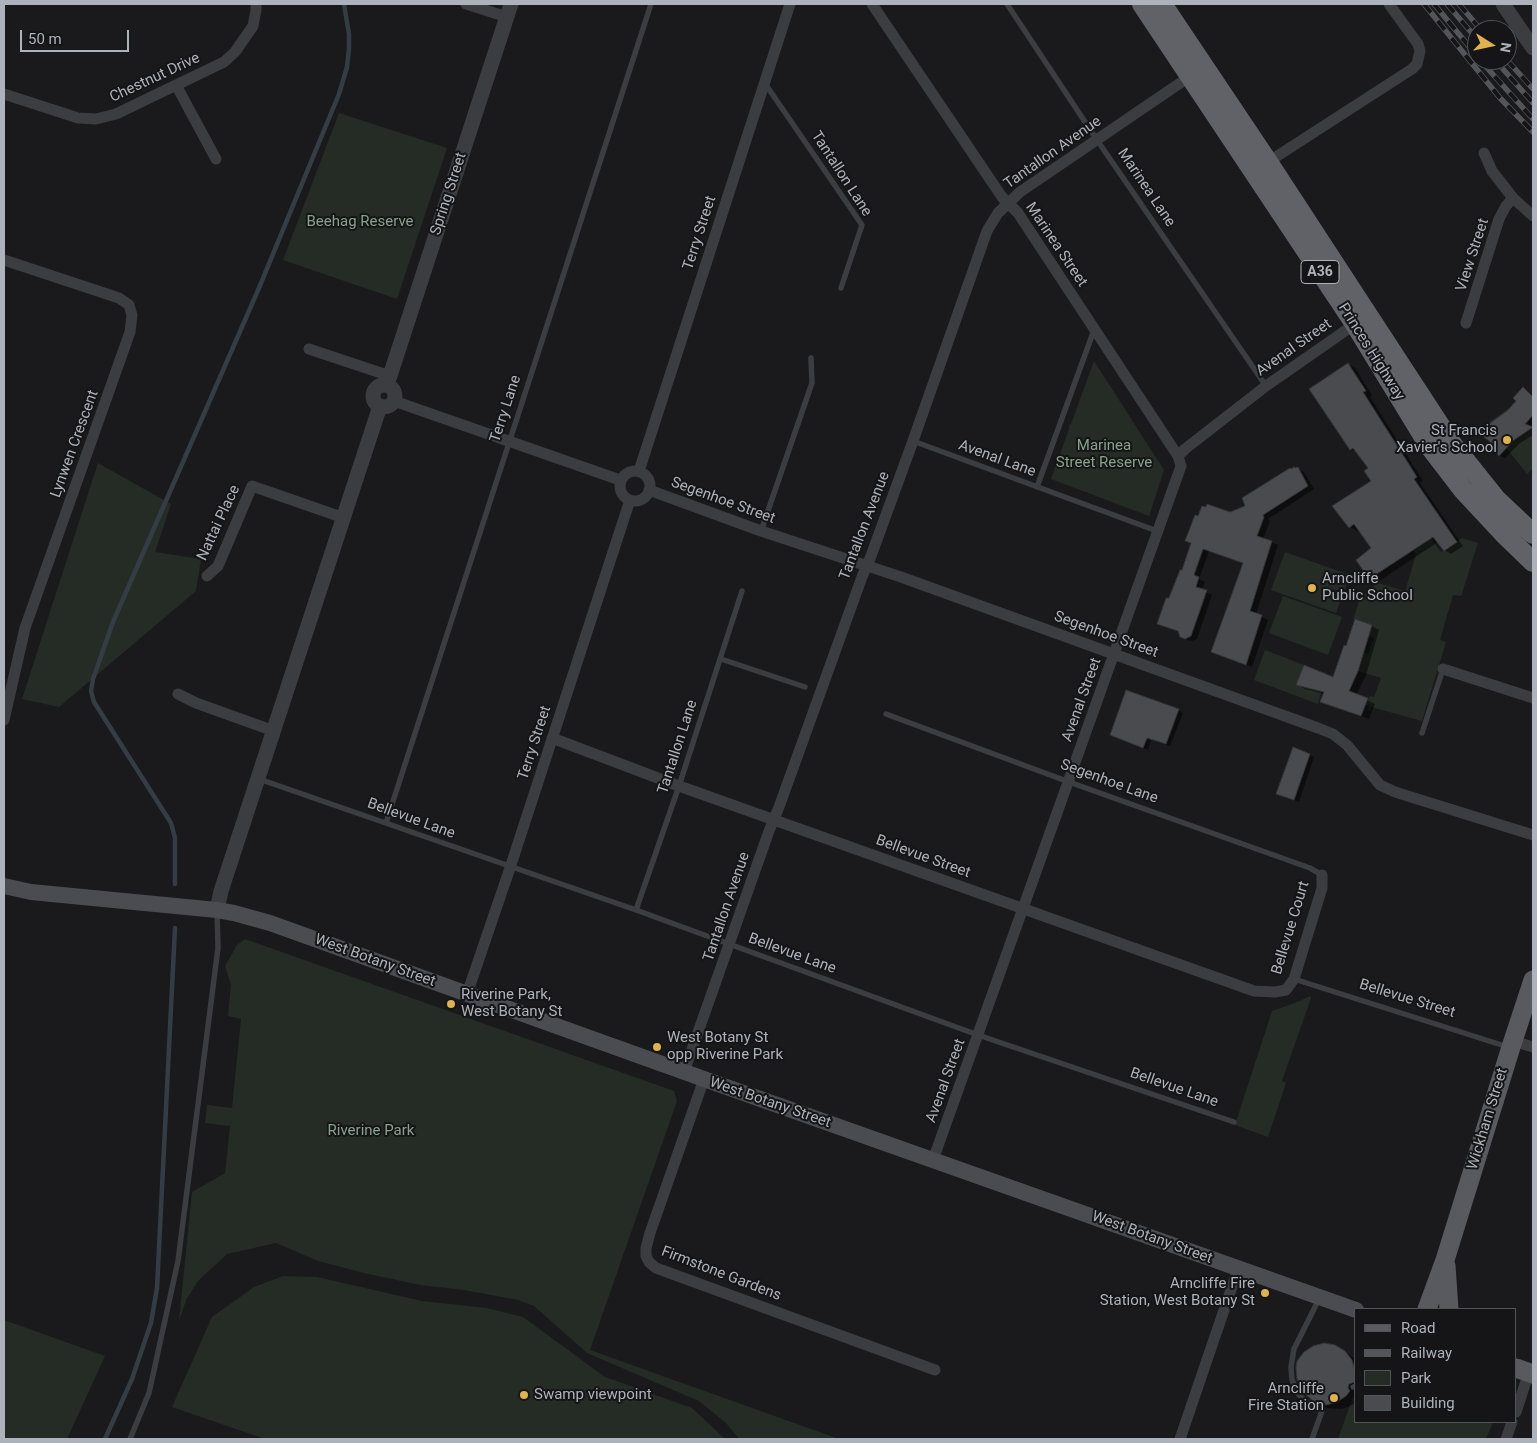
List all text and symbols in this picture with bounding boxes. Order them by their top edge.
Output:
scale bar [22,20,131,52]
north arrow [1467,20,1517,70]
text: 50 m [28,30,62,48]
text: N [1497,41,1515,54]
street label: Chestnut Drive [107,49,203,107]
street label: Tantallon Avenue [1001,113,1105,193]
street label: Tantallon Lane [807,128,875,220]
street label: Marinea Lane [1113,145,1179,231]
street label: Spring Street [427,150,471,238]
street label: Terry Street [680,194,720,272]
street label: Marinea Street [1021,199,1091,291]
park label: Beehag Reserve [306,213,414,231]
street label: View Street [1453,216,1493,294]
road number: A36 [1301,260,1339,284]
street label: Princes Highway [1334,300,1408,404]
street label: Avenal Street [1253,315,1335,381]
street label: Terry Lane [487,373,525,445]
street label: Lynwen Crescent [47,388,103,500]
place label: St Francis Xavier's School [1396,422,1497,457]
marker: St Francis Xavier's School [1501,434,1513,446]
street label: Avenal Lane [956,437,1038,481]
park label: Marinea Street Reserve [1056,437,1152,472]
street label: Tantallon Avenue [836,469,894,583]
street label: Segenhoe Street [668,474,778,528]
street label: Nattai Place [194,482,244,564]
place label: Arncliffe Public School [1322,570,1413,605]
marker: Arncliffe Public School [1306,582,1318,594]
street label: Segenhoe Street [1051,608,1161,662]
street label: Avenal Street [1059,656,1105,744]
street label: Tantallon Lane [654,698,702,796]
street label: Terry Street [515,704,555,782]
street label: Segenhoe Lane [1058,756,1160,808]
street label: Bellevue Lane [365,795,457,843]
street label: Bellevue Street [873,832,973,882]
street label: Tantallon Avenue [700,850,754,964]
street label: Bellevue Court [1268,879,1314,977]
street label: Bellevue Lane [746,930,838,978]
street label: West Botany Street [312,931,438,991]
street label: Bellevue Street [1357,976,1457,1022]
place label: Riverine Park, West Botany St [461,986,562,1021]
marker: Riverine Park, West Botany St [445,998,457,1010]
place label: West Botany St opp Riverine Park [667,1029,783,1064]
street label: Avenal Street [923,1037,969,1125]
marker: West Botany St opp Riverine Park [651,1041,663,1053]
street label: Bellevue Lane [1128,1064,1220,1112]
street label: Wickham Street [1464,1066,1512,1172]
street label: West Botany Street [707,1074,833,1132]
park label: Riverine Park [328,1122,414,1140]
street label: West Botany Street [1089,1208,1215,1268]
street label: Firmstone Gardens [659,1243,783,1305]
place label: Arncliffe Fire Station, West Botany St [1100,1275,1255,1310]
marker: Arncliffe Fire Station, West Botany St [1259,1287,1271,1299]
legend [1354,1308,1517,1423]
text: Road [1401,1319,1435,1337]
text: Railway [1401,1344,1452,1362]
text: Park [1401,1369,1431,1387]
place label: Arncliffe Fire Station [1248,1380,1324,1415]
place label: Swamp viewpoint [534,1386,652,1404]
marker: Swamp viewpoint [518,1389,530,1401]
marker: Arncliffe Fire Station [1328,1392,1340,1404]
text: Building [1401,1394,1455,1412]

